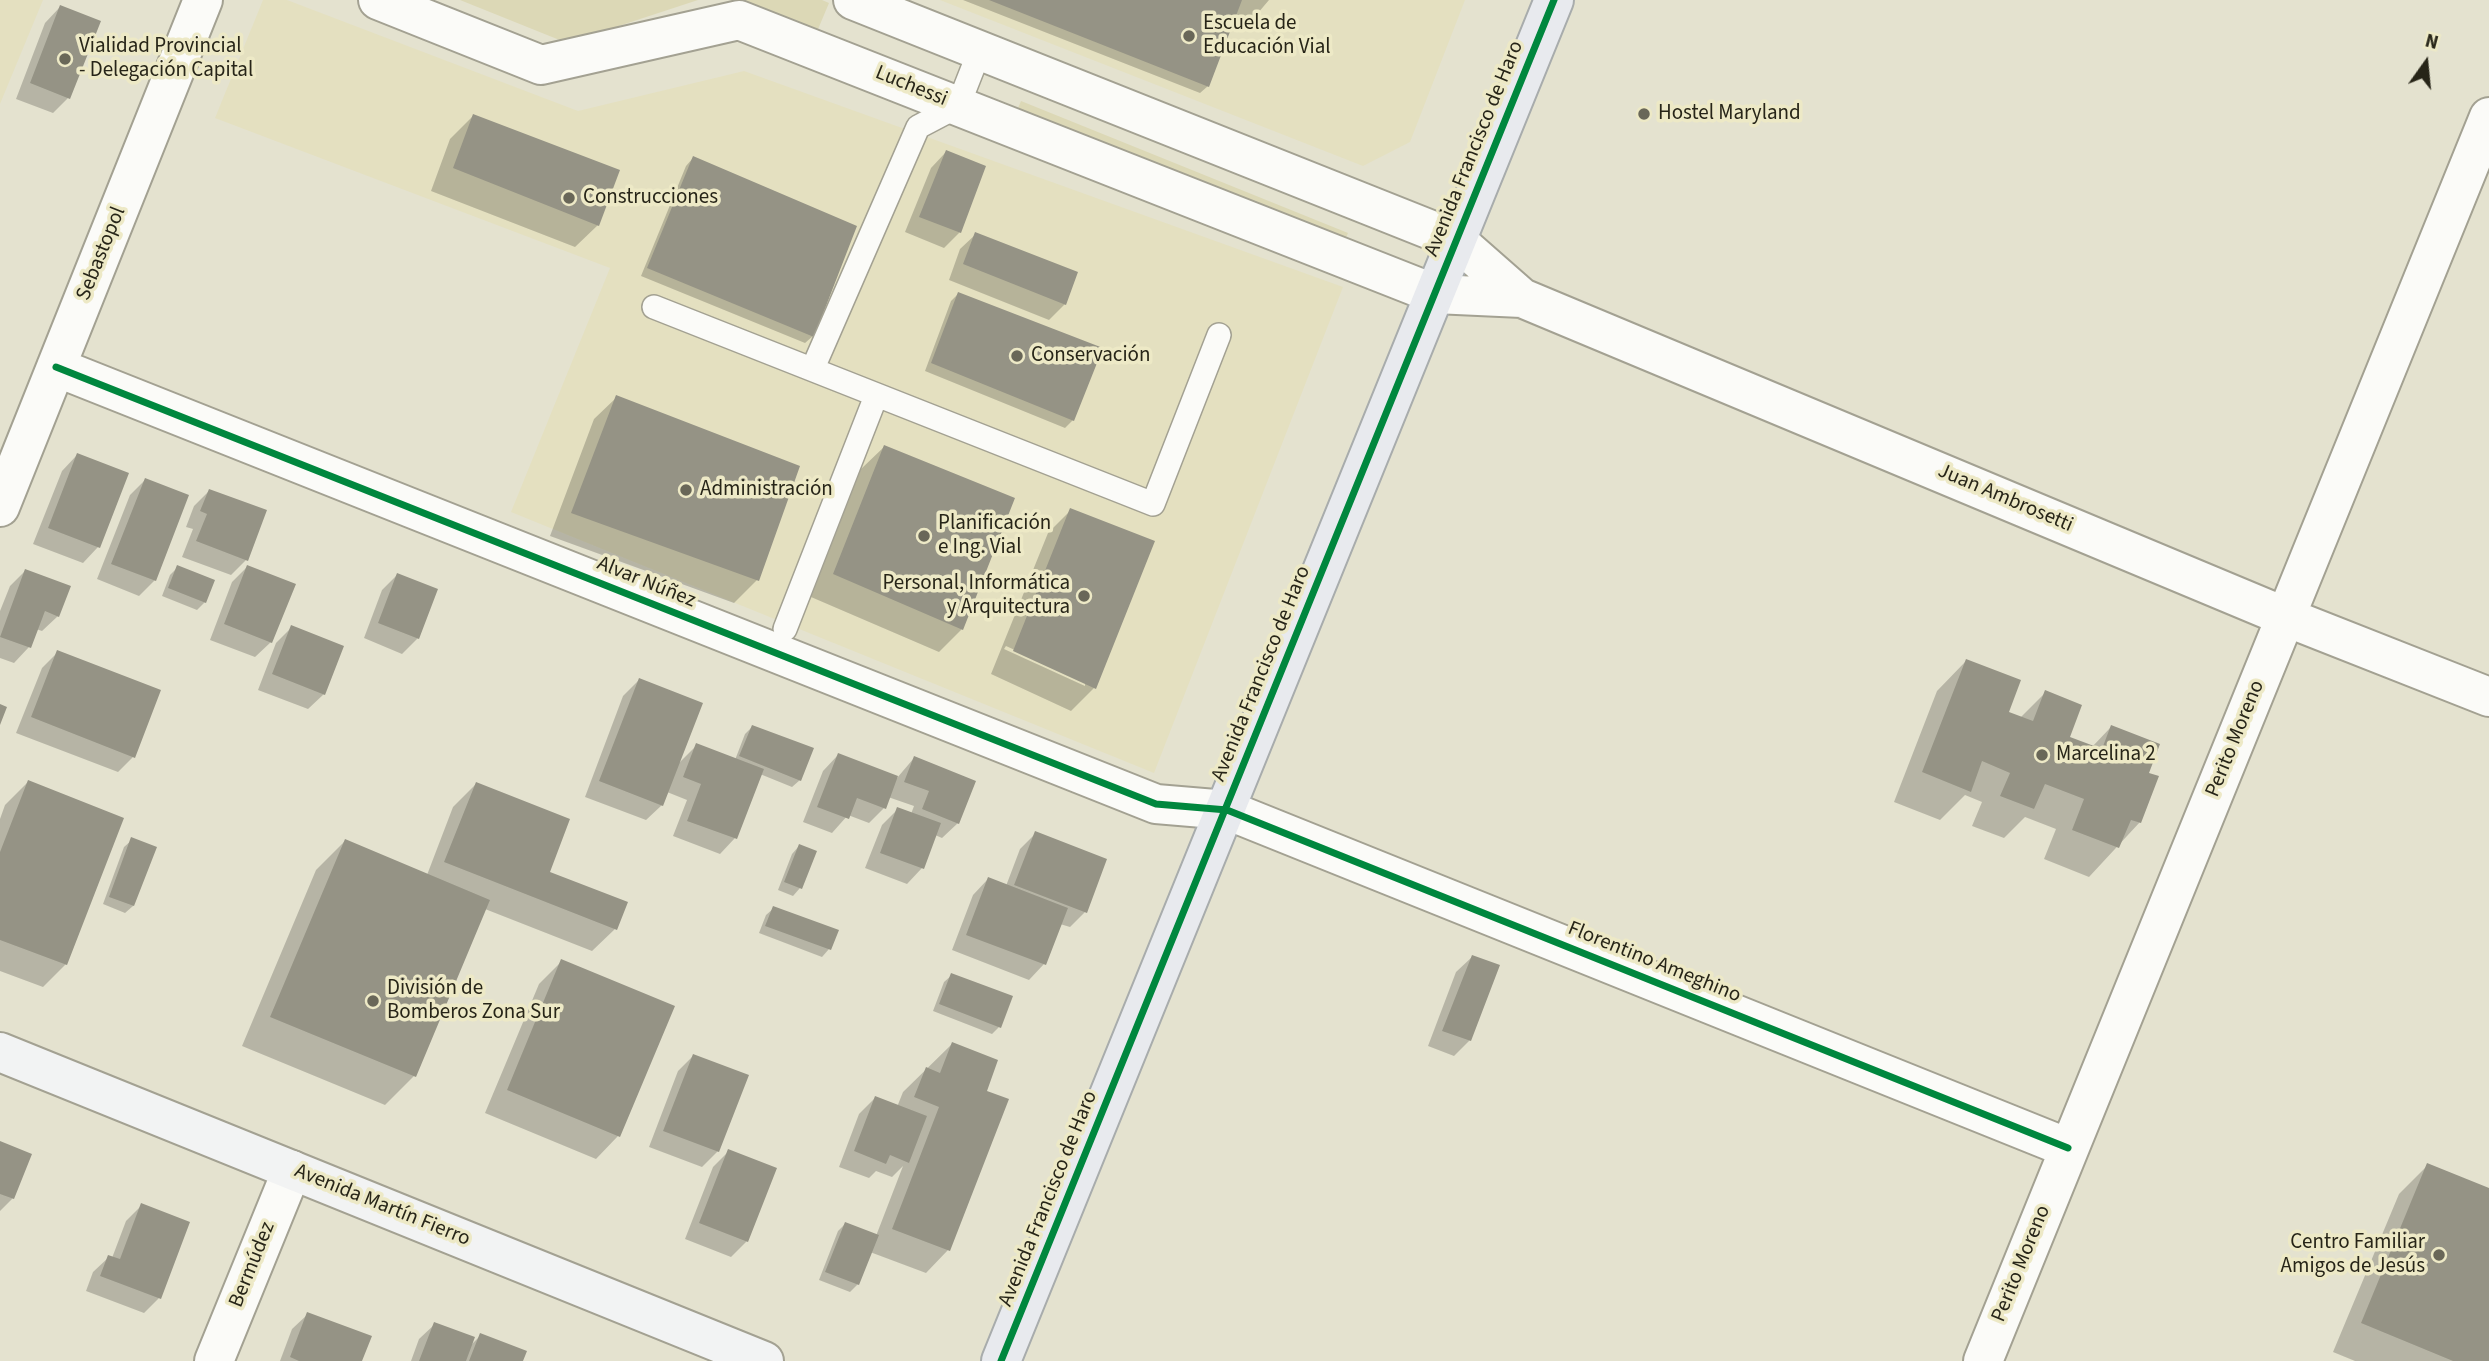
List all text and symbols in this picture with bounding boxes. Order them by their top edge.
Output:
place label: Escuela de Educación Vial [1203,11,1331,61]
marker: Escuela de Educación Vial [1181,28,1197,44]
north arrow [2391,28,2461,98]
text: N [2422,28,2441,57]
place label: Vialidad Provincial - Delegación Capital [79,34,253,84]
street label: Avenida Francisco de Haro [1420,37,1530,261]
marker: Vialidad Provincial - Delegación Capital [57,51,73,67]
street label: Luchessi [871,61,951,113]
place label: Hostel Maryland [1658,101,1801,127]
marker: Hostel Maryland [1636,106,1652,122]
place label: Construcciones [583,185,718,211]
marker: Construcciones [561,190,577,206]
street label: Sebastopol [72,204,132,304]
place label: Conservación [1031,343,1150,369]
marker: Conservación [1009,348,1025,364]
street label: Juan Ambrosetti [1934,459,2076,539]
place label: Administración [700,477,833,503]
marker: Administración [678,482,694,498]
place label: Planificación e Ing. Vial [938,511,1051,561]
marker: Planificación e Ing. Vial [916,528,932,544]
street label: Alvar Núñez [593,552,699,614]
street label: Avenida Francisco de Haro [1207,562,1317,786]
place label: Personal, Informática y Arquitectura [882,571,1070,621]
marker: Personal, Informática y Arquitectura [1076,588,1092,604]
street label: Perito Moreno [2201,677,2271,801]
place label: Marcelina 2 [2056,742,2156,768]
marker: Marcelina 2 [2034,747,2050,763]
street label: Florentino Ameghino [1564,917,1744,1009]
place label: División de Bomberos Zona Sur [387,976,560,1026]
marker: División de Bomberos Zona Sur [365,993,381,1009]
street label: Avenida Francisco de Haro [994,1087,1104,1311]
street label: Avenida Martín Fierro [290,1159,474,1253]
street label: Perito Moreno [1987,1202,2057,1326]
street label: Bermúdez [224,1219,282,1311]
place label: Centro Familiar Amigos de Jesús [2281,1230,2425,1280]
marker: Centro Familiar Amigos de Jesús [2431,1247,2447,1263]

